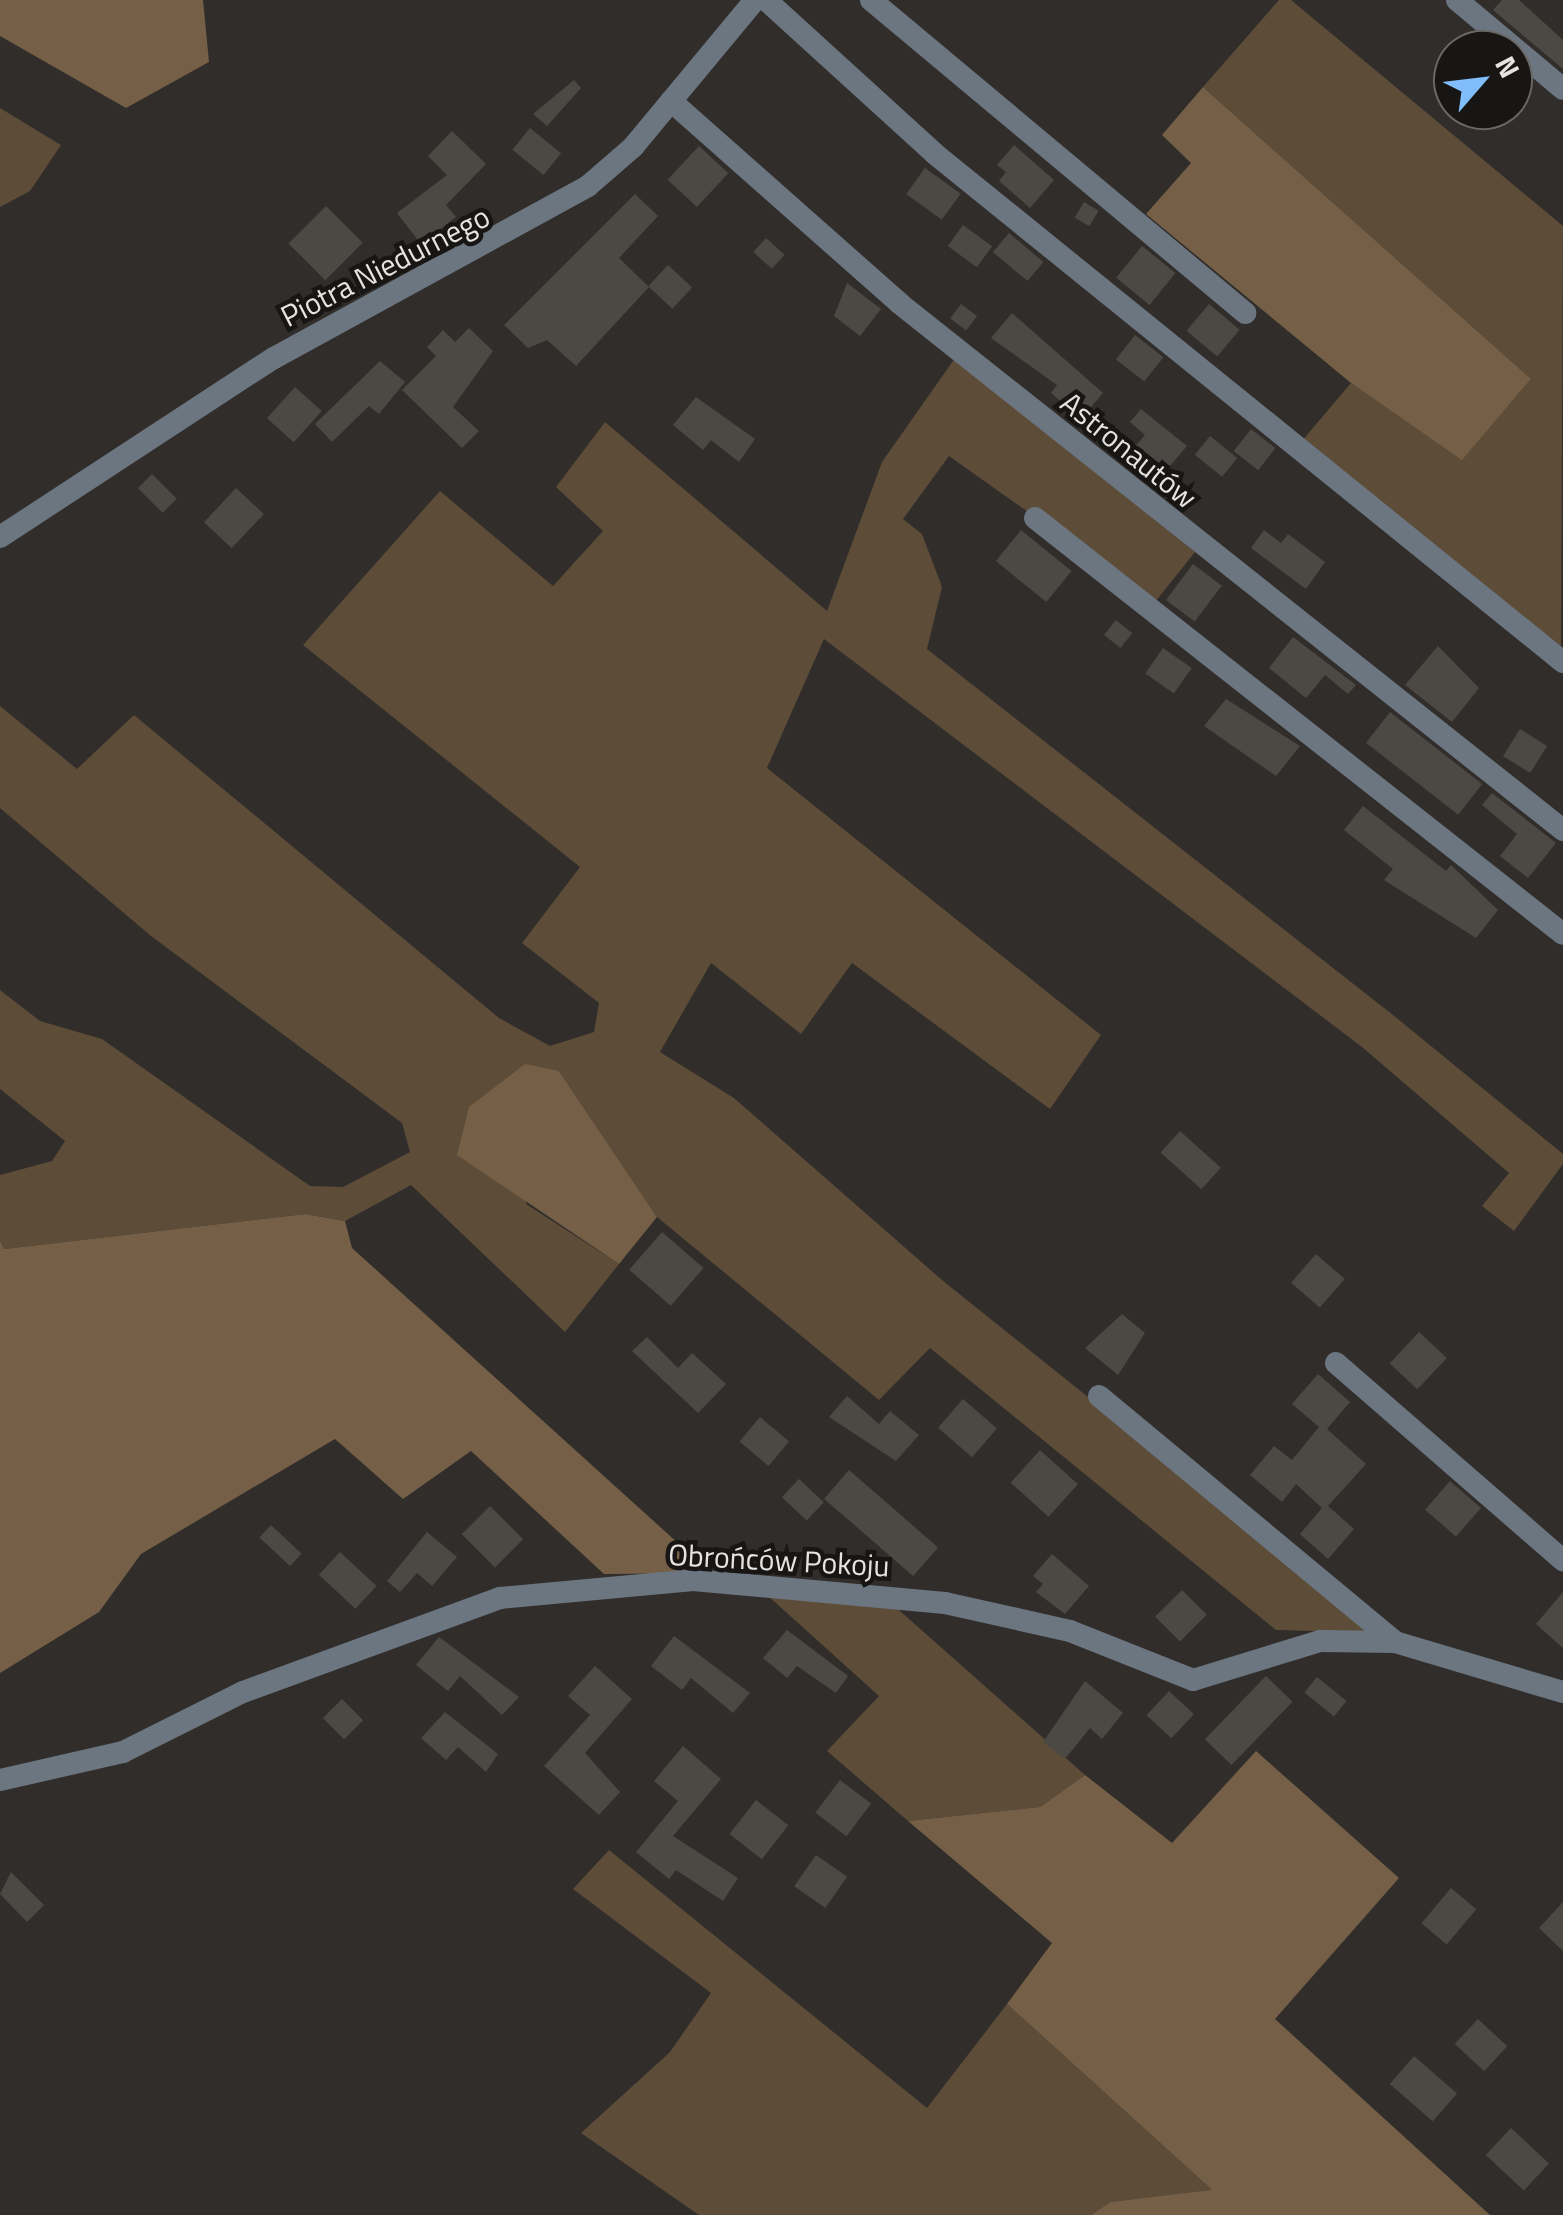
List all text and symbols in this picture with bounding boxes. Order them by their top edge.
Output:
north arrow [1433,30,1533,130]
text: N [1485,48,1532,85]
street label: Piotra Niedurnego [275,198,495,334]
street label: Astronautów [1054,384,1204,516]
street label: Obrońców Pokoju [667,1536,891,1584]

